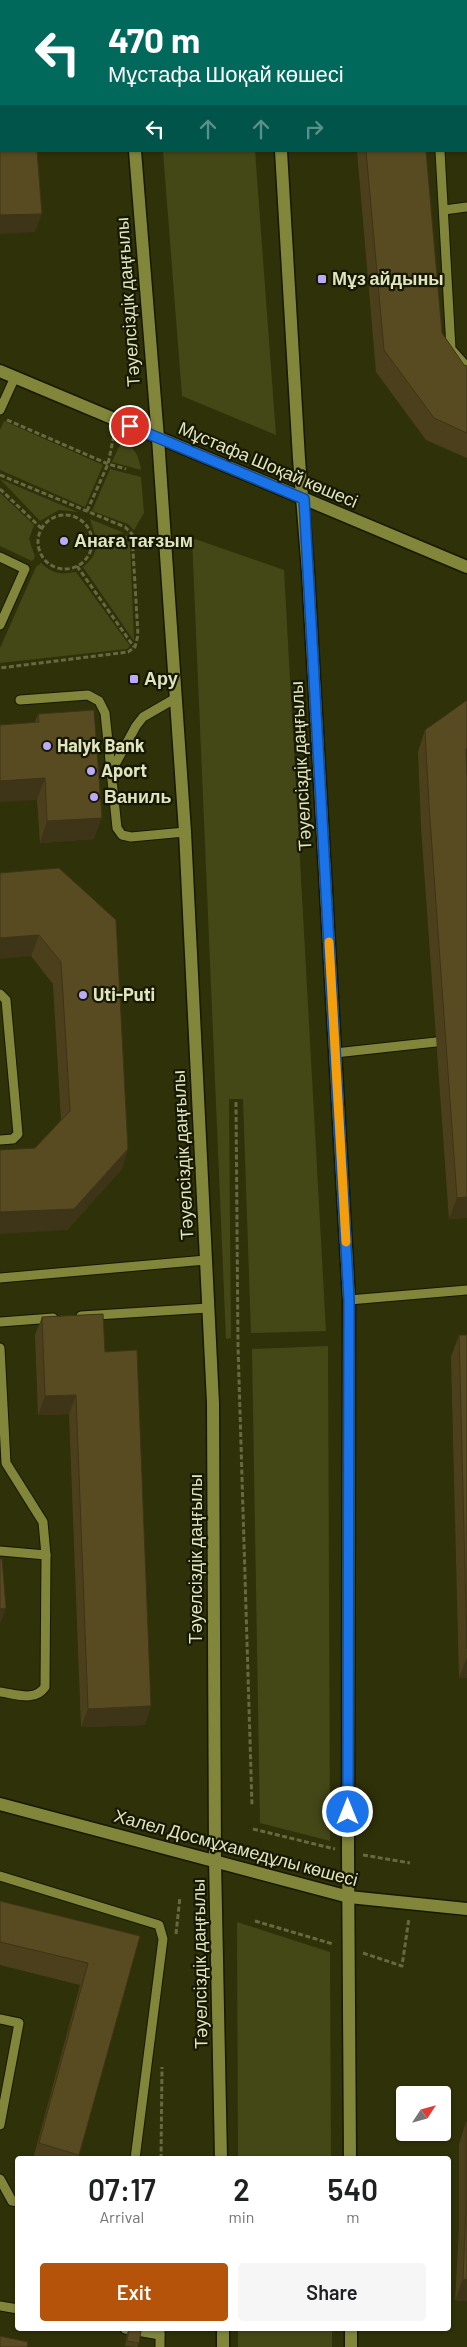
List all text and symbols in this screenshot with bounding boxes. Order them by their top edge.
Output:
text: 470 m [108,18,200,60]
icon: left [25,20,90,85]
text: Мұстафа Шоқай көшесі [108,60,344,86]
icon: left [141,115,169,143]
icon: ahead [194,115,222,143]
icon: ahead [247,115,275,143]
icon: right [300,115,328,143]
street label: Тәуелсіздік даңғылы [110,217,144,388]
place label: Мұз айдыны [332,267,444,289]
marker: Мұз айдыны [316,273,328,285]
pin [109,405,151,447]
icon: arrive [116,412,144,440]
street label: Мұстафа Шоқай көшесі [175,416,361,512]
place label: Анаға тағзым [74,529,193,551]
marker: Анаға тағзым [58,535,70,547]
place label: Ару [144,667,178,689]
marker: Ару [128,673,140,685]
street label: Тәуелсіздік даңғылы [285,681,315,851]
place label: Halyk Bank [57,734,145,756]
marker: Halyk Bank [41,740,53,752]
place label: Aport [101,759,147,781]
marker: Aport [85,765,97,777]
place label: Ваниль [104,785,171,807]
marker: Ваниль [88,791,100,803]
place label: Uti-Puti [93,983,155,1005]
marker: Uti-Puti [77,989,89,1001]
street label: Тәуелсіздік даңғылы [167,1070,197,1240]
street label: Тәуелсіздік даңғылы [184,1474,206,1644]
position arrow [321,1785,373,1837]
street label: Халел Досмұхамедұлы көшесі [112,1804,361,1890]
street label: Тәуелсіздік даңғылы [187,1879,211,2049]
north arrow [396,2086,451,2141]
map controls [396,2086,451,2141]
text: 07:17 [88,2171,156,2207]
text: 2 [233,2171,250,2207]
text: 540 [328,2171,378,2207]
text: Arrival [99,2207,144,2226]
text: min [229,2207,255,2226]
text: m [346,2207,359,2226]
button: Exit [40,2263,228,2321]
button: Share [238,2263,426,2321]

